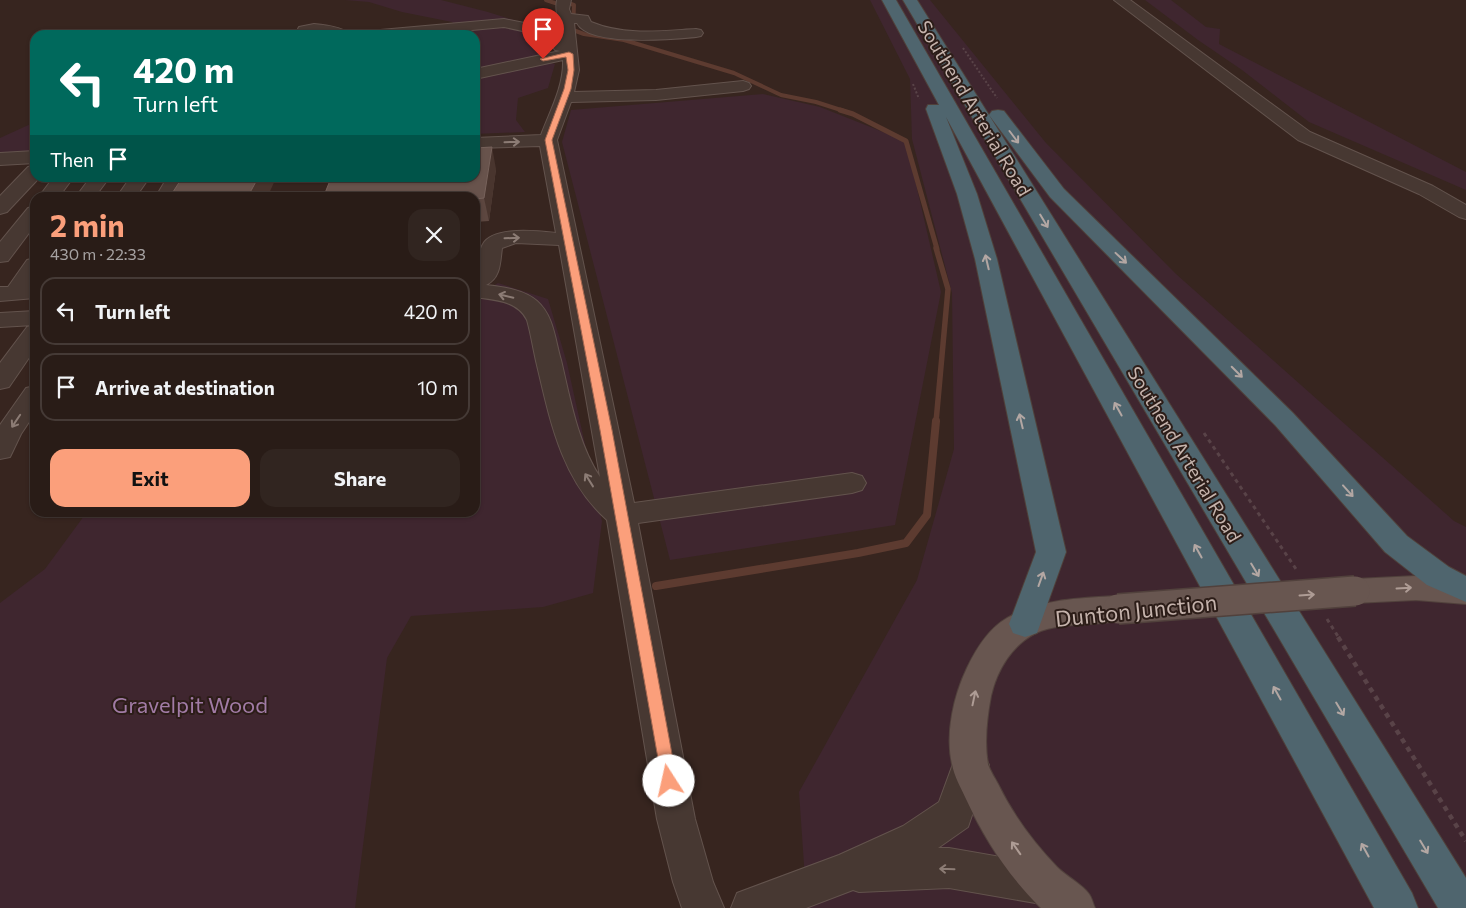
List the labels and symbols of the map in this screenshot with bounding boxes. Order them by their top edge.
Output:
pin [522,8,564,59]
street label: Southend Arterial Road [913,16,1037,200]
one-way arrow [1009,130,1019,144]
one-way arrow [503,137,519,147]
one-way arrow [1040,214,1050,228]
one-way arrow [503,233,519,243]
one-way arrow [1115,252,1128,264]
one-way arrow [982,255,991,271]
one-way arrow [498,291,514,300]
street label: Southend Arterial Road [1123,362,1247,546]
one-way arrow [1231,366,1244,378]
one-way arrow [1113,402,1123,417]
one-way arrow [1016,413,1025,429]
one-way arrow [11,414,21,428]
one-way arrow [583,473,593,487]
one-way arrow [1343,484,1354,497]
one-way arrow [1192,544,1202,559]
one-way arrow [1251,562,1261,576]
one-way arrow [1037,571,1046,587]
one-way arrow [1395,584,1411,593]
street label: Dunton Junction [1054,588,1218,632]
one-way arrow [1298,590,1314,599]
one-way arrow [1272,685,1282,700]
one-way arrow [970,690,979,706]
park label: Gravelpit Wood [112,691,268,718]
one-way arrow [1335,701,1345,715]
position arrow [642,754,694,806]
one-way arrow [1420,840,1430,854]
one-way arrow [1011,841,1021,855]
one-way arrow [1359,843,1369,858]
one-way arrow [939,864,955,873]

